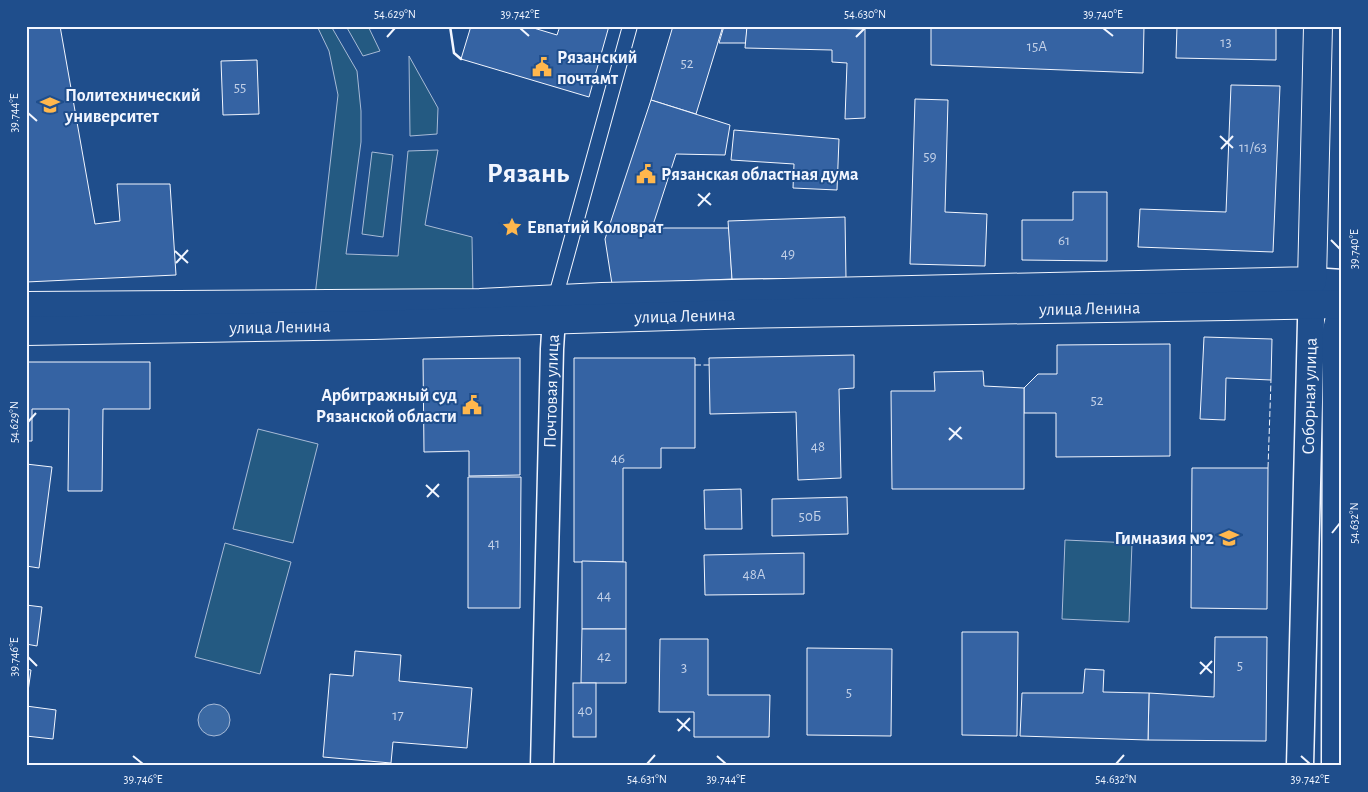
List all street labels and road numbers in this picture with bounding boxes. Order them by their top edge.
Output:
street label: улица Ленина [1038,299,1141,319]
street label: улица Ленина [633,306,736,327]
street label: улица Ленина [228,318,331,337]
street label: Почтовая улица [542,334,563,448]
street label: Соборная улица [1299,337,1321,455]

